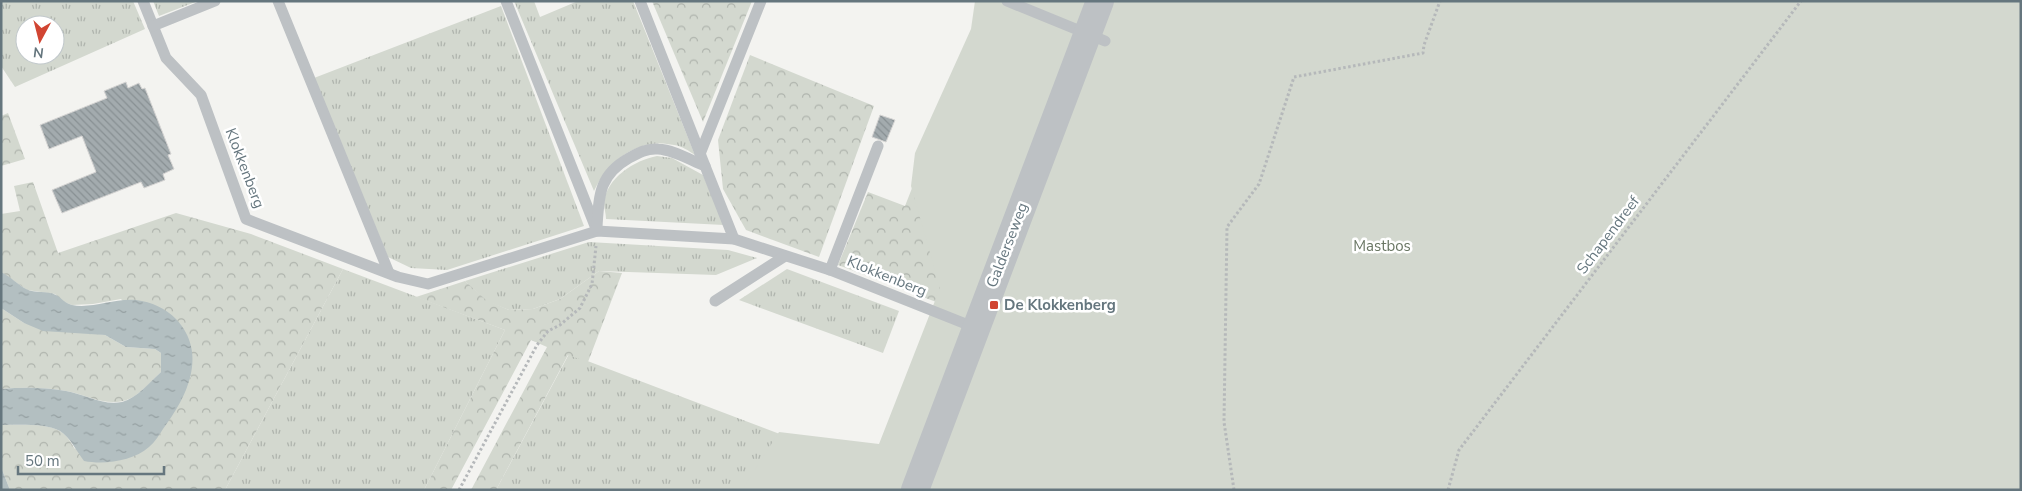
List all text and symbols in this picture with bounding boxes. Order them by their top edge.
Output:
north arrow [15,15,65,65]
text: N [32,42,45,62]
street label: Klokkenberg [221,125,269,211]
street label: Schapendreef [1572,191,1645,278]
street label: Galderseweg [982,200,1032,290]
park label: Mastbos [1353,236,1411,256]
street label: Klokkenberg [844,251,930,301]
place label: De Klokkenberg [1004,295,1116,315]
marker: De Klokkenberg [988,299,1000,311]
scale bar [18,444,164,476]
text: 50 m [25,451,60,471]

